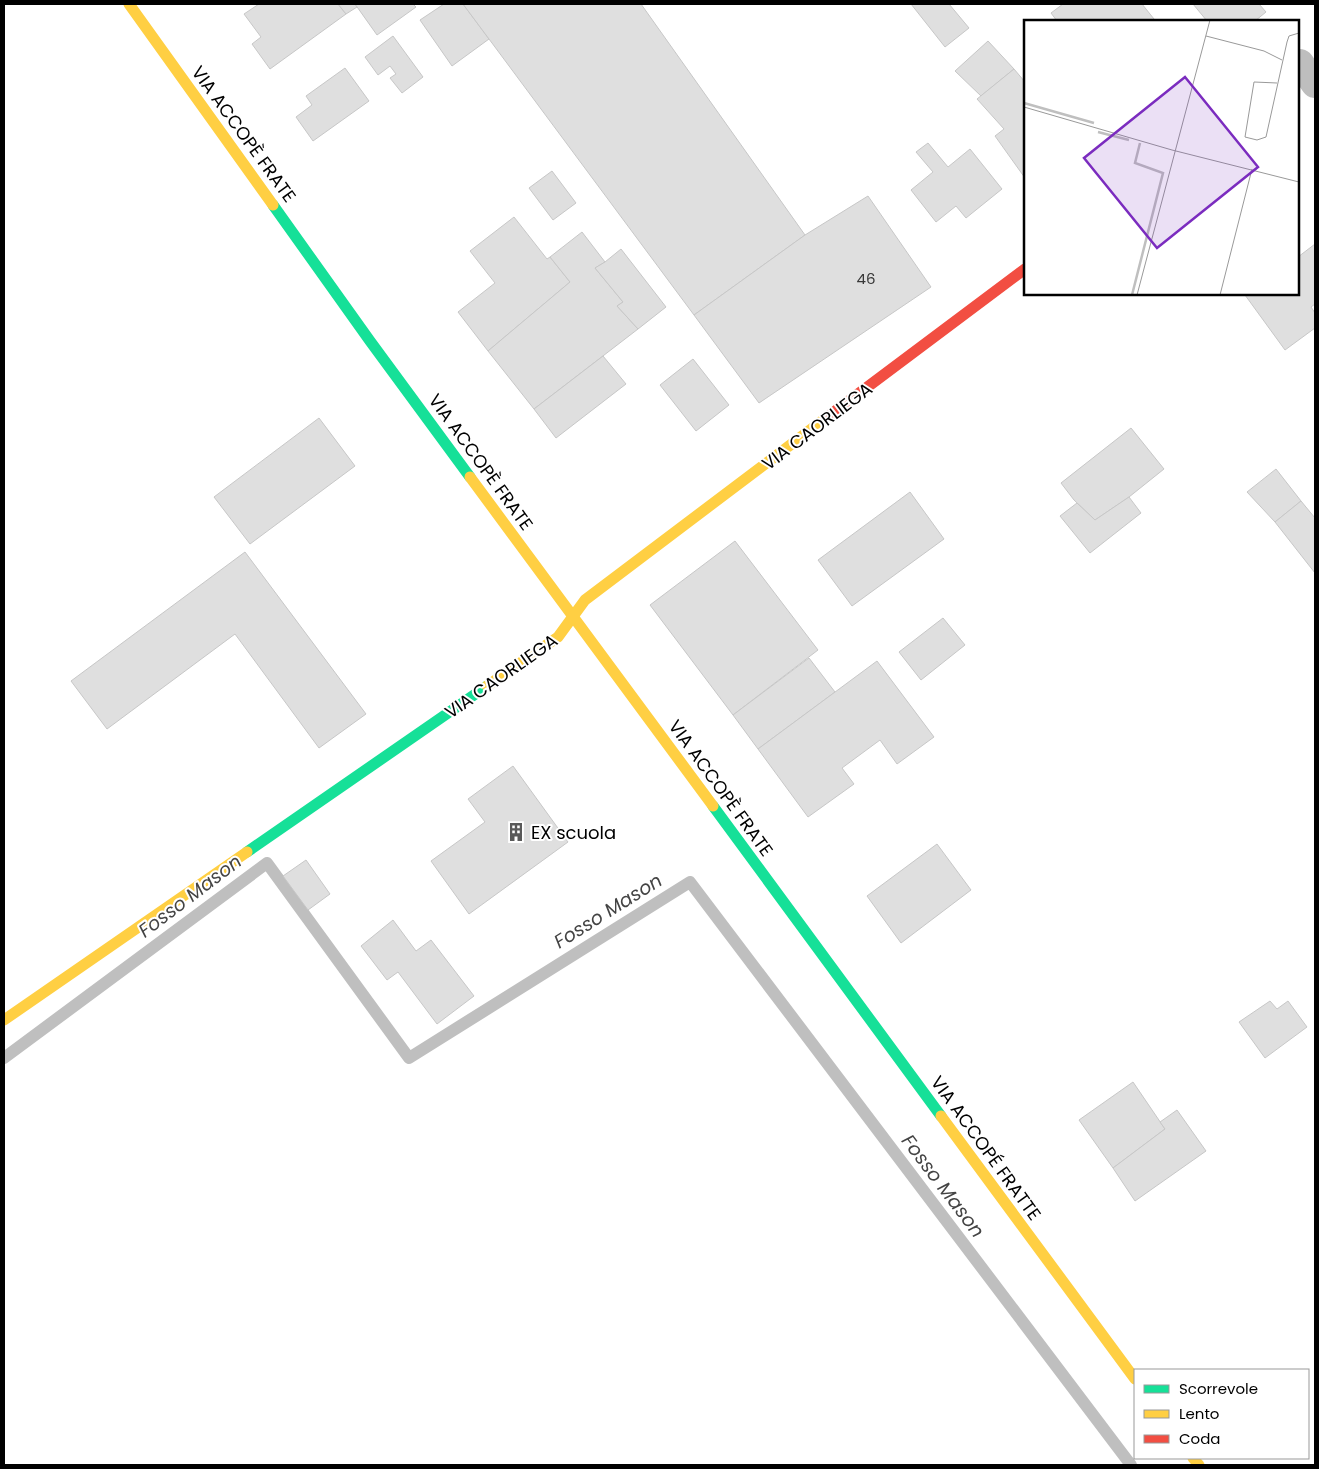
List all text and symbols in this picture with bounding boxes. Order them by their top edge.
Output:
inset map [1024,20,1299,295]
street label: VIA ACCOPÈ FRATE [186,61,302,207]
house number: 46 [857,268,875,289]
street label: VIA CAORLIEGA [757,376,877,476]
street label: VIA ACCOPÈ FRATE [423,389,539,535]
street label: VIA CAORLIEGA [440,628,562,724]
street label: VIA ACCOPÈ FRATE [663,715,779,861]
place label: EX scuola [531,820,616,845]
building icon: EX scuola [505,821,527,843]
water label: Fosso Mason [133,848,247,944]
water label: Fosso Mason [549,867,667,955]
street label: VIA ACCOPÉ FRATTE [925,1071,1047,1225]
water label: Fosso Mason [895,1129,991,1243]
legend [1134,1369,1309,1459]
text: Scorrevole [1179,1378,1258,1399]
text: Lento [1179,1403,1219,1424]
text: Coda [1179,1428,1220,1449]

